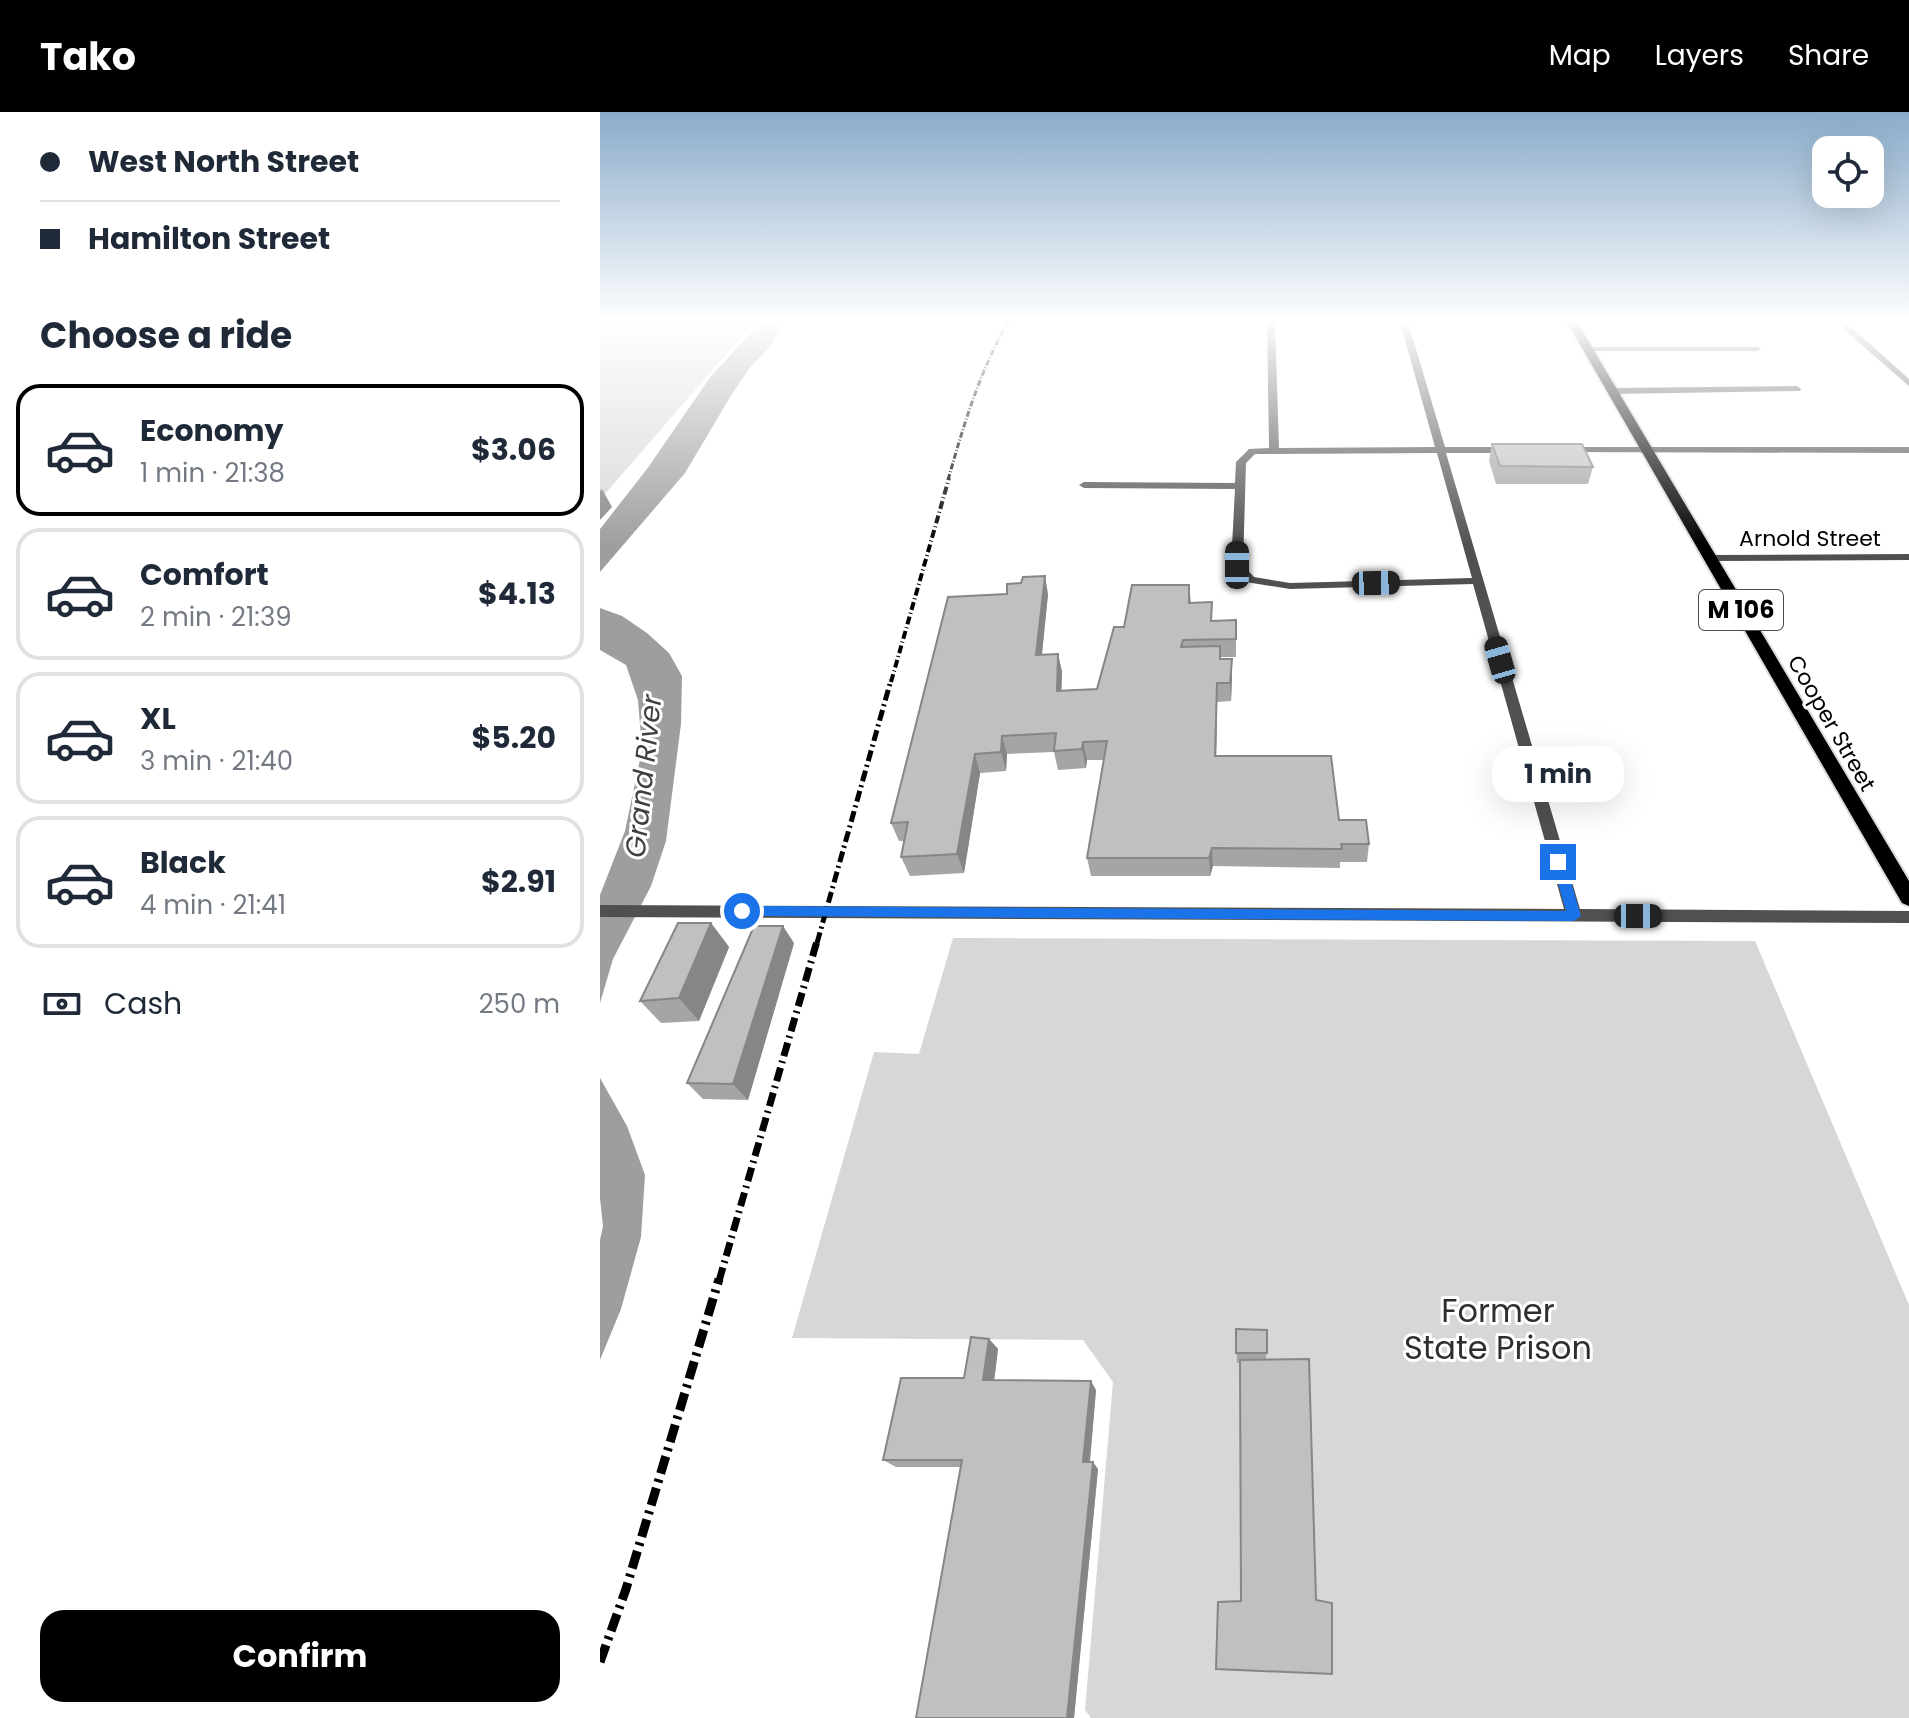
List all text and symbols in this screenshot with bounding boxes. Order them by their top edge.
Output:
text: Tako [40,30,136,83]
text: Map [1549,36,1611,75]
text: Layers [1655,36,1744,75]
text: Share [1788,36,1869,75]
map controls [1812,136,1884,208]
button: locate [1812,136,1884,208]
text: West North Street [88,140,359,183]
text: Hamilton Street [88,217,330,260]
text: Choose a ride [40,310,292,361]
text: Economy [140,409,284,452]
icon: car [44,414,116,486]
text: $3.06 [471,428,556,471]
text: 1 min · 21:38 [140,455,285,491]
street label: Arnold Street [1739,523,1881,554]
car [1225,541,1249,589]
text: Comfort [140,553,269,596]
icon: car [44,558,116,630]
car [1352,571,1400,595]
text: $4.13 [478,572,556,615]
road number: M 106 [1699,590,1783,630]
text: 2 min · 21:39 [140,599,292,635]
car [1482,634,1518,686]
street label: Cooper Street [1780,650,1883,797]
water label: Grand River [616,692,672,860]
text: XL [140,697,176,740]
icon: car [44,702,116,774]
text: $5.20 [472,716,556,759]
text: 3 min · 21:40 [140,743,293,779]
callout: 1 min [1492,746,1624,802]
text: 1 min [1524,756,1592,792]
text: Black [140,841,226,884]
route end [1540,844,1576,880]
icon: car [44,846,116,918]
text: $2.91 [481,860,556,903]
text: 4 min · 21:41 [140,887,286,923]
route start [724,893,760,929]
car [1614,904,1662,928]
icon: cash [40,982,84,1026]
text: Cash [104,982,182,1025]
text: 250 m [479,986,560,1022]
park label: Former State Prison [1404,1288,1592,1370]
button: Confirm [40,1610,560,1702]

